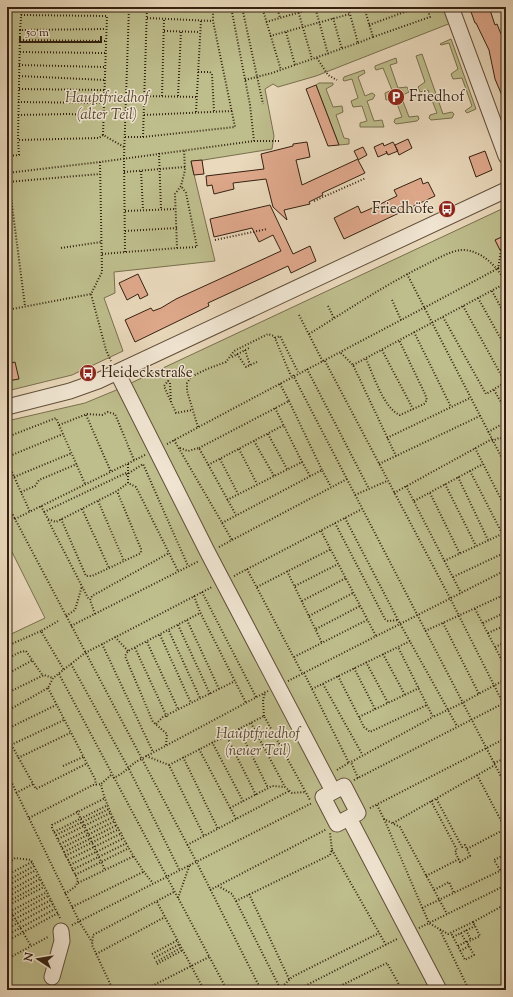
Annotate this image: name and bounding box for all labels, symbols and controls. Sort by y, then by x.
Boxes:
scale bar [20,18,101,44]
text: 50 m [25,24,49,42]
parking icon: Friedhof [386,87,406,107]
place label: Friedhof [409,87,465,108]
park label: Hauptfriedhof (alter Teil) [65,88,150,126]
place label: Friedhöfe [372,199,434,220]
bus stop icon: Friedhöfe [437,199,457,219]
bus stop icon: Heideckstraße [78,363,98,383]
place label: Heideckstraße [101,363,193,384]
park label: Hauptfriedhof (neuer Teil) [216,724,301,762]
north arrow [18,939,58,979]
text: N [20,951,38,964]

